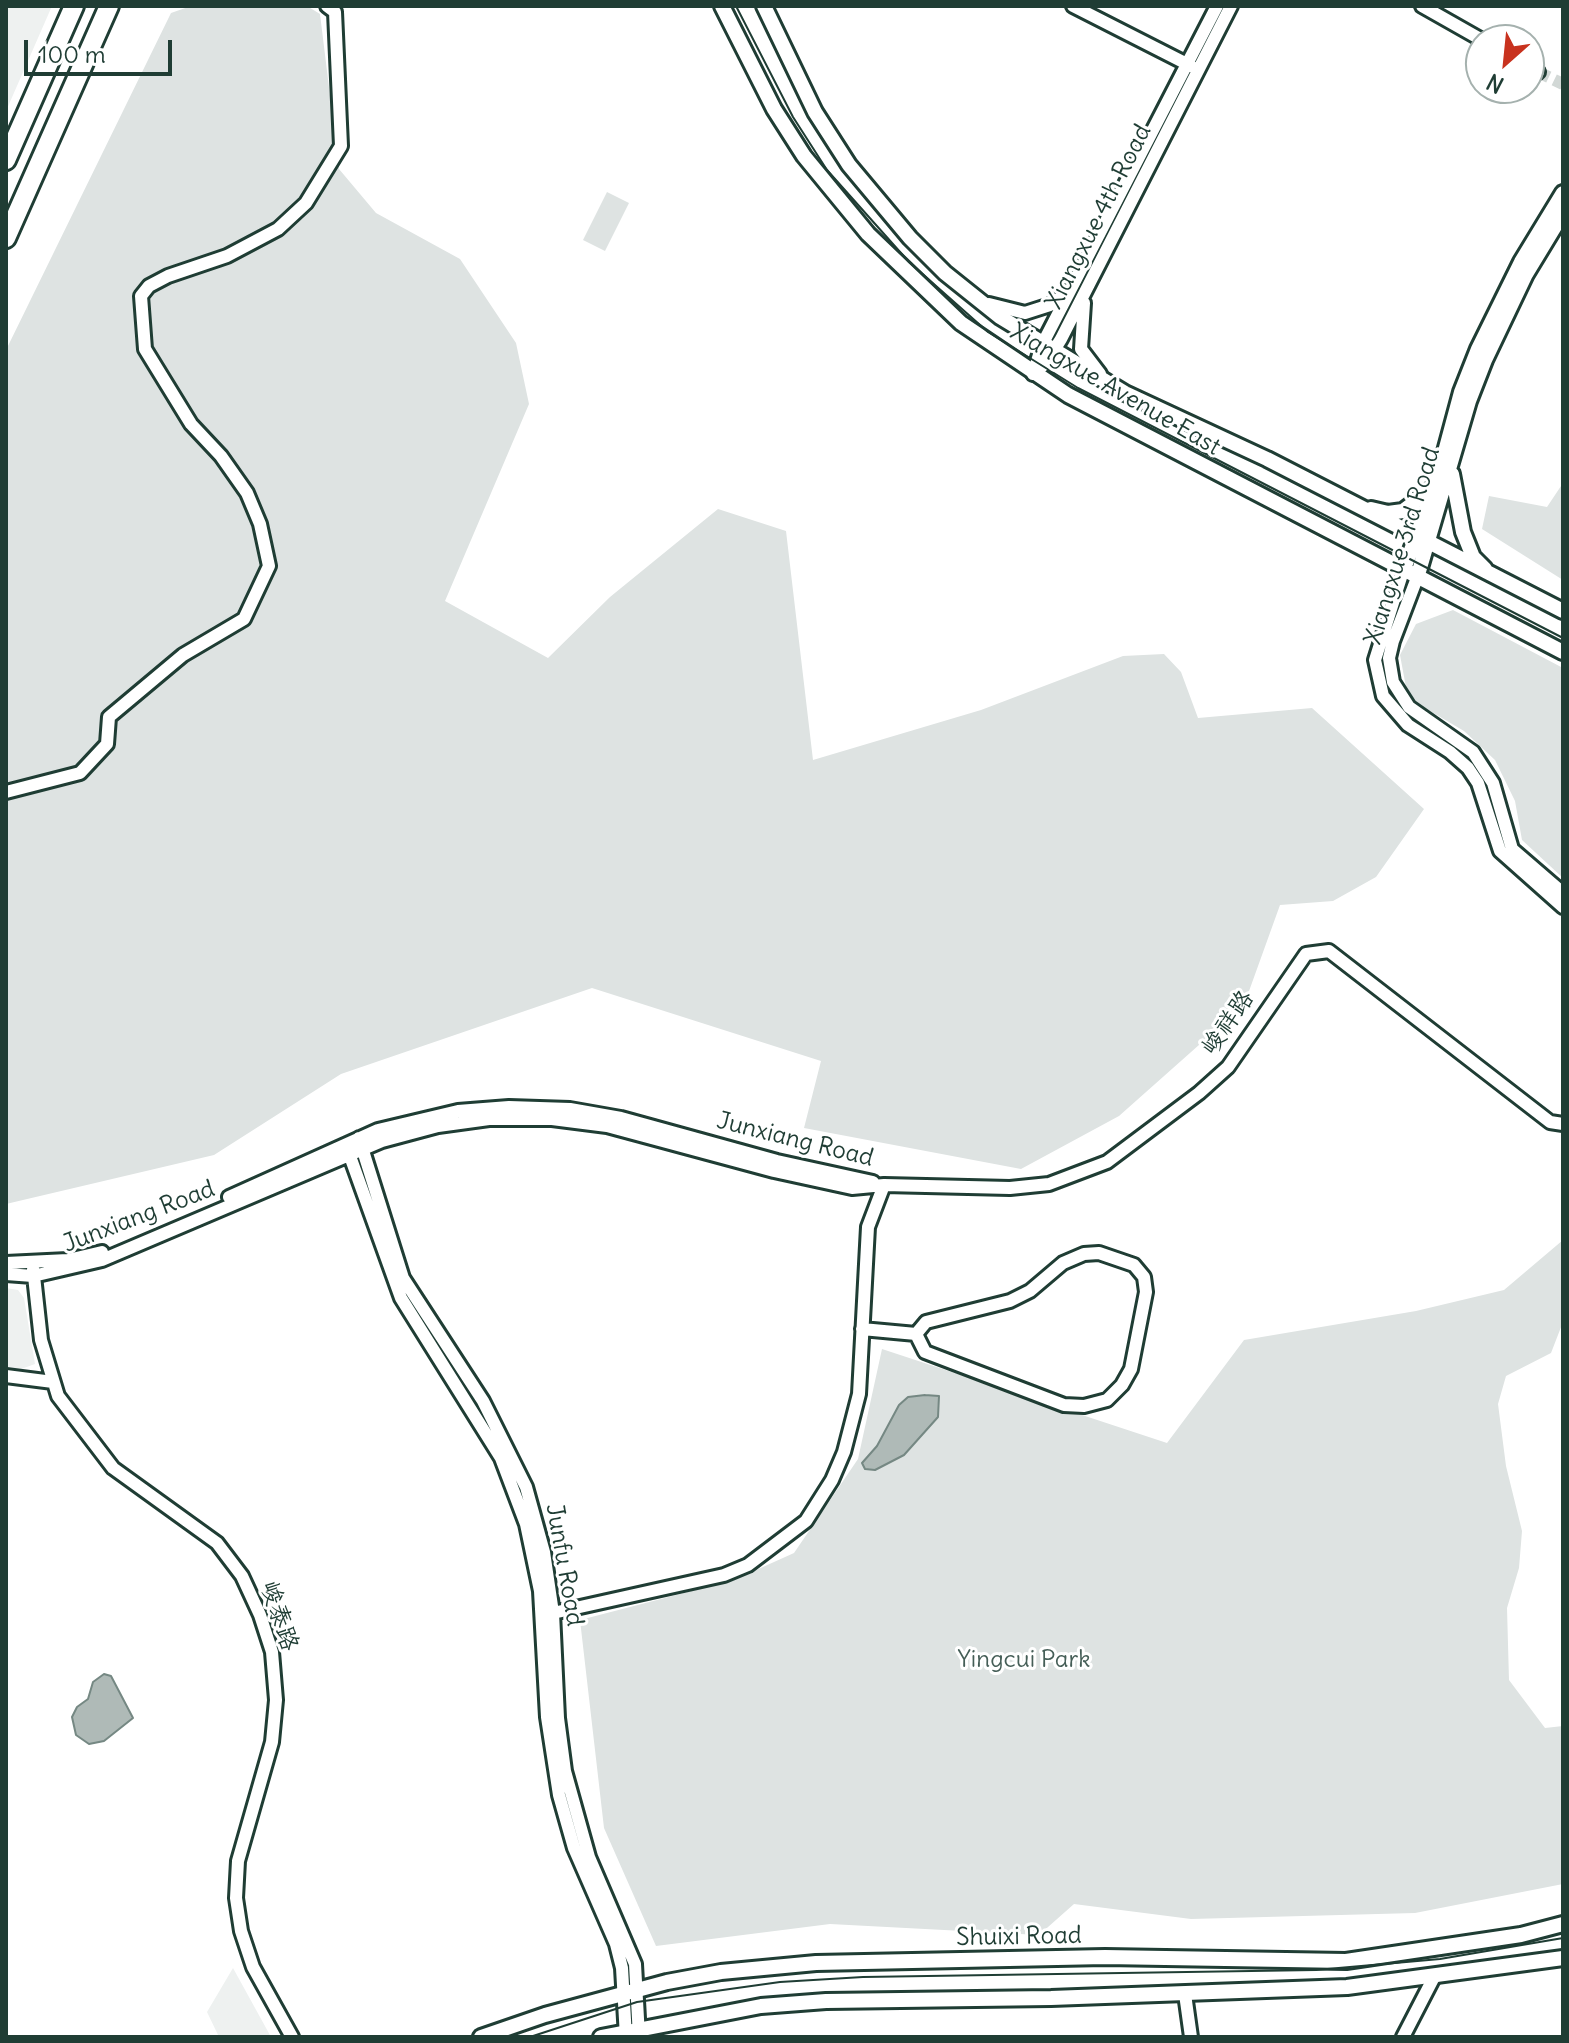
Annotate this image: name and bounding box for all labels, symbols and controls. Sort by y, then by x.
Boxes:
scale bar [28,24,176,74]
north arrow [1465,24,1545,104]
text: 100 m [38,39,106,69]
text: N [1482,68,1508,100]
street label: Xiangxue 4th Road [1040,120,1158,314]
street label: Xiangxue Avenue East [1005,318,1225,462]
street label: Xiangxue 3rd Road [1359,444,1447,648]
street label: 峻祥路 [1196,985,1260,1061]
street label: Junxiang Road [714,1107,876,1173]
street label: Junxiang Road [59,1175,219,1259]
street label: Junfu Road [539,1502,589,1628]
street label: 峻泰路 [254,1577,304,1655]
park label: Yingcui Park [958,1646,1090,1674]
street label: Shuixi Road [956,1922,1082,1952]

